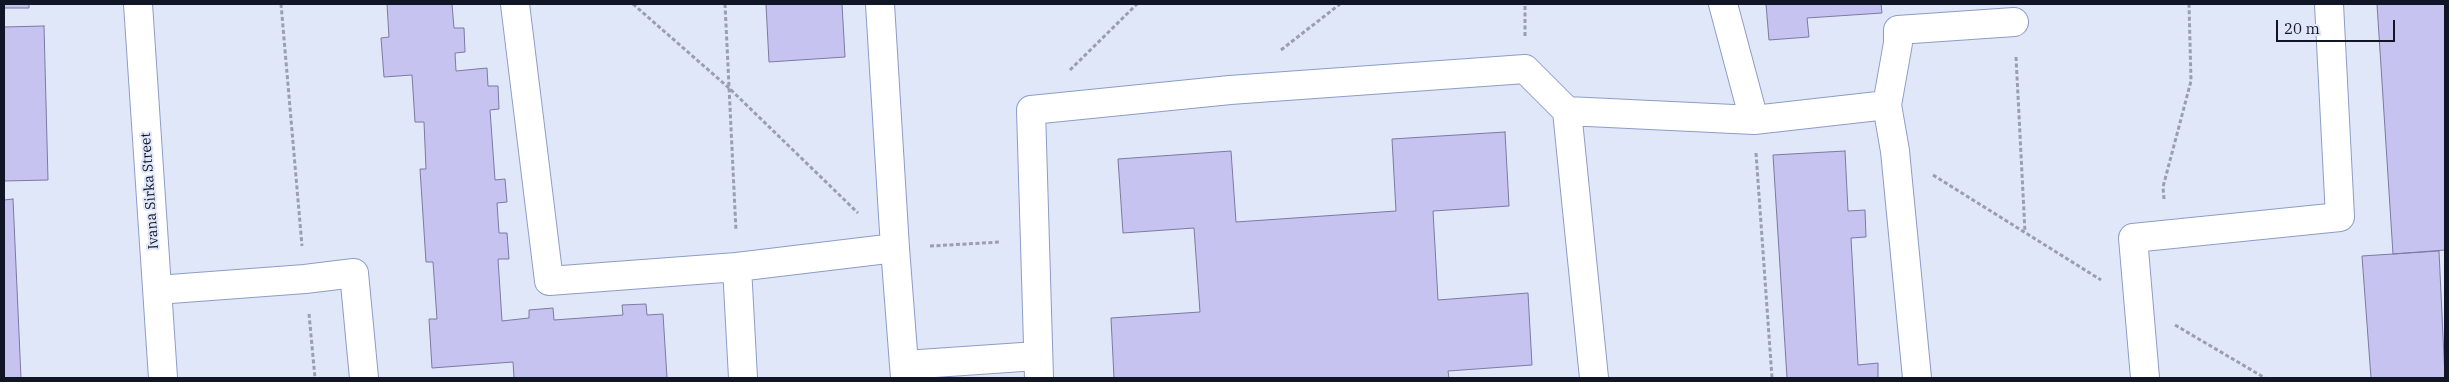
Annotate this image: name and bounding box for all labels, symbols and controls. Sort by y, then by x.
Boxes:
scale bar [2279,10,2398,42]
text: 20 m [2284,19,2320,38]
street label: Ivana Sirka Street [138,132,162,250]

